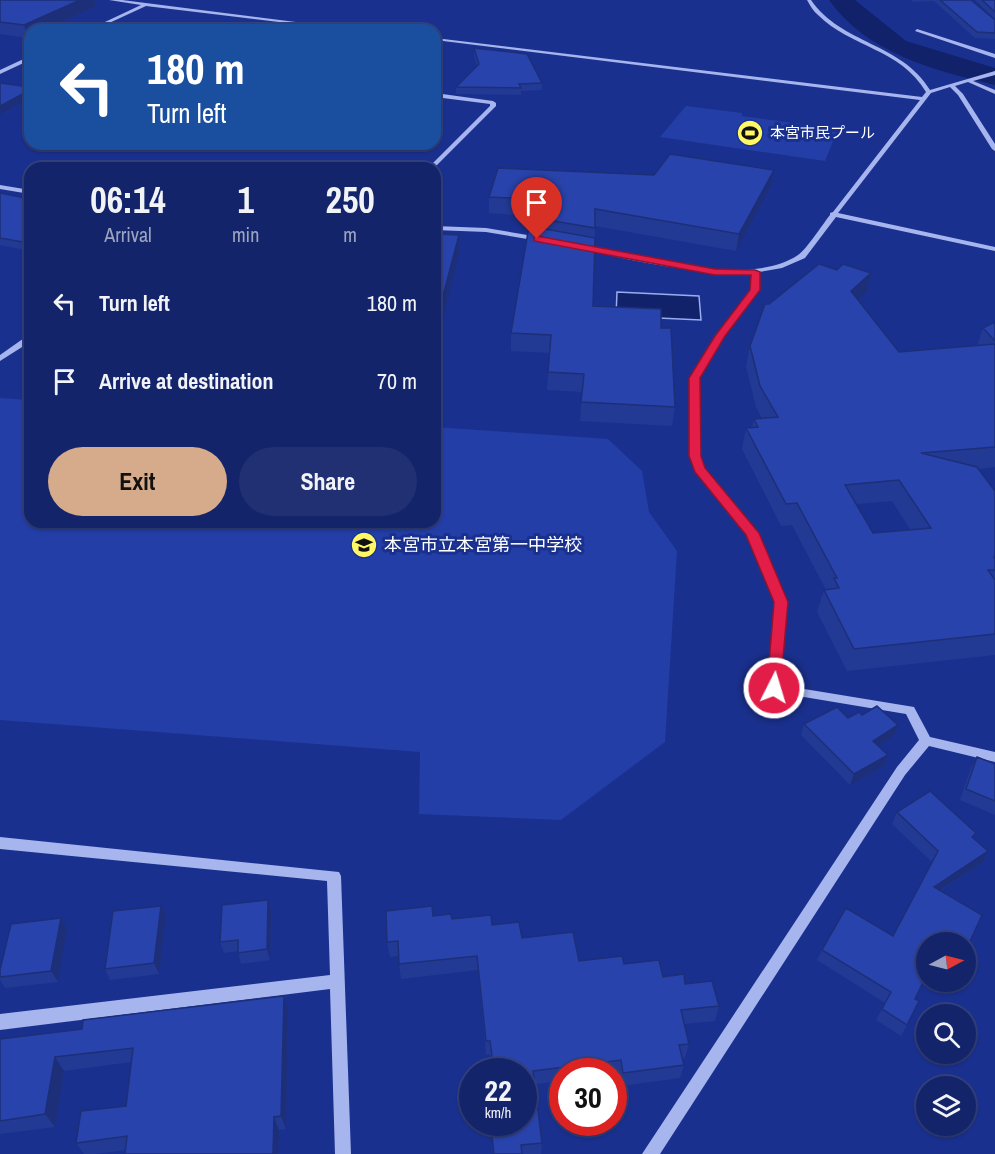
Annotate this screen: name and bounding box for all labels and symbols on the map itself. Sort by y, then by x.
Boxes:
sports icon: 本宮市民プール [735,118,765,148]
place label: 本宮市民プール [770,122,875,143]
pin [511,177,562,239]
school or university icon: 本宮市立本宮第一中学校 [349,530,379,560]
place label: 本宮市立本宮第一中学校 [384,532,582,557]
position arrow [742,656,806,720]
north arrow [916,932,976,992]
speed limit sign: 30 [549,1058,627,1136]

